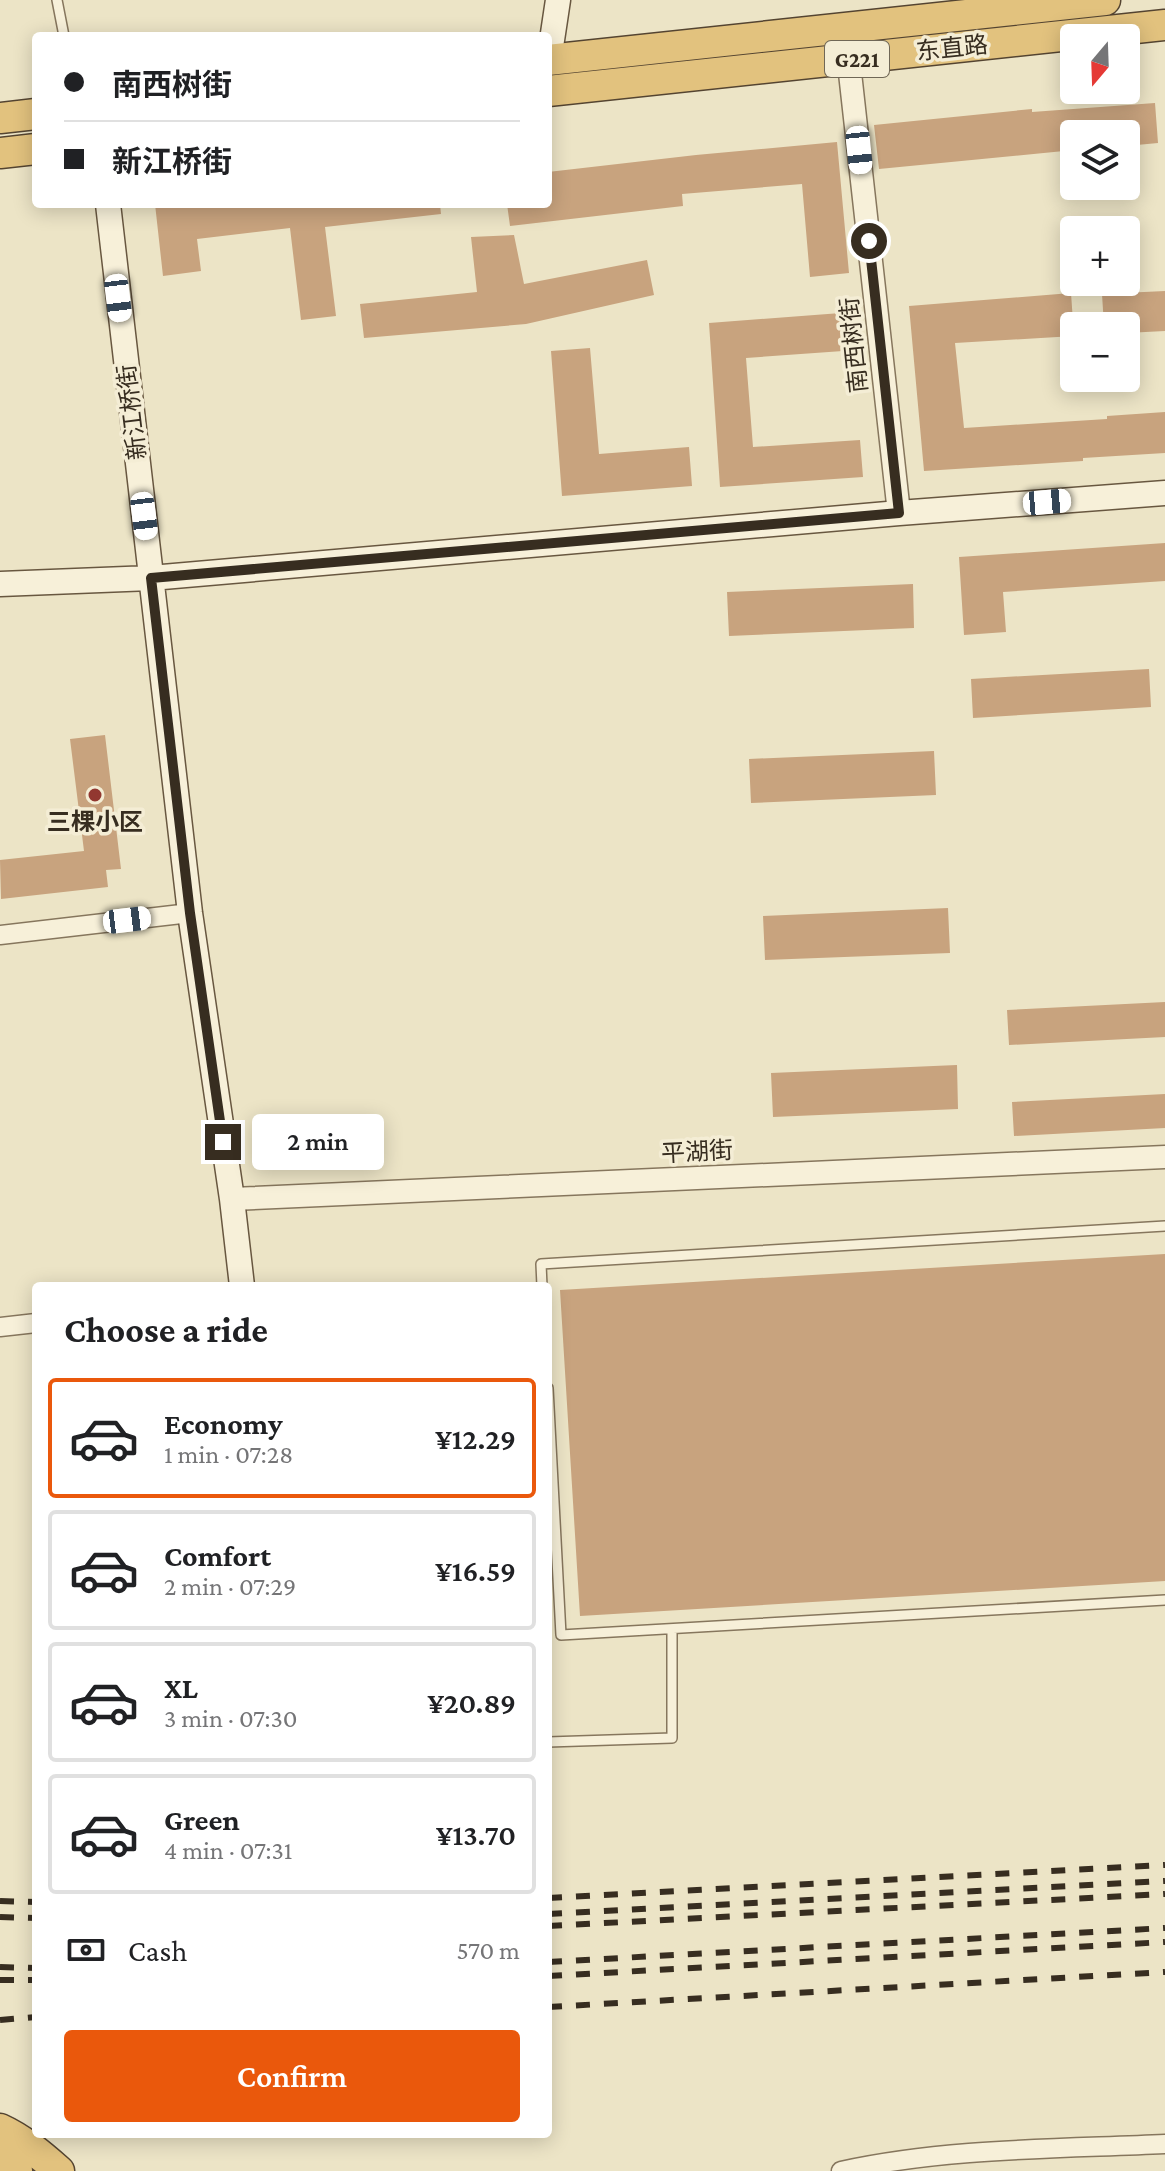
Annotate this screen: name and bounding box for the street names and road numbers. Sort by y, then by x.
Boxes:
street label: 东直路 [915,30,989,65]
road number: G221 [825,41,889,77]
street label: 南西树街 [835,296,872,394]
street label: 新江桥街 [112,363,151,461]
street label: 平湖街 [660,1136,734,1167]

